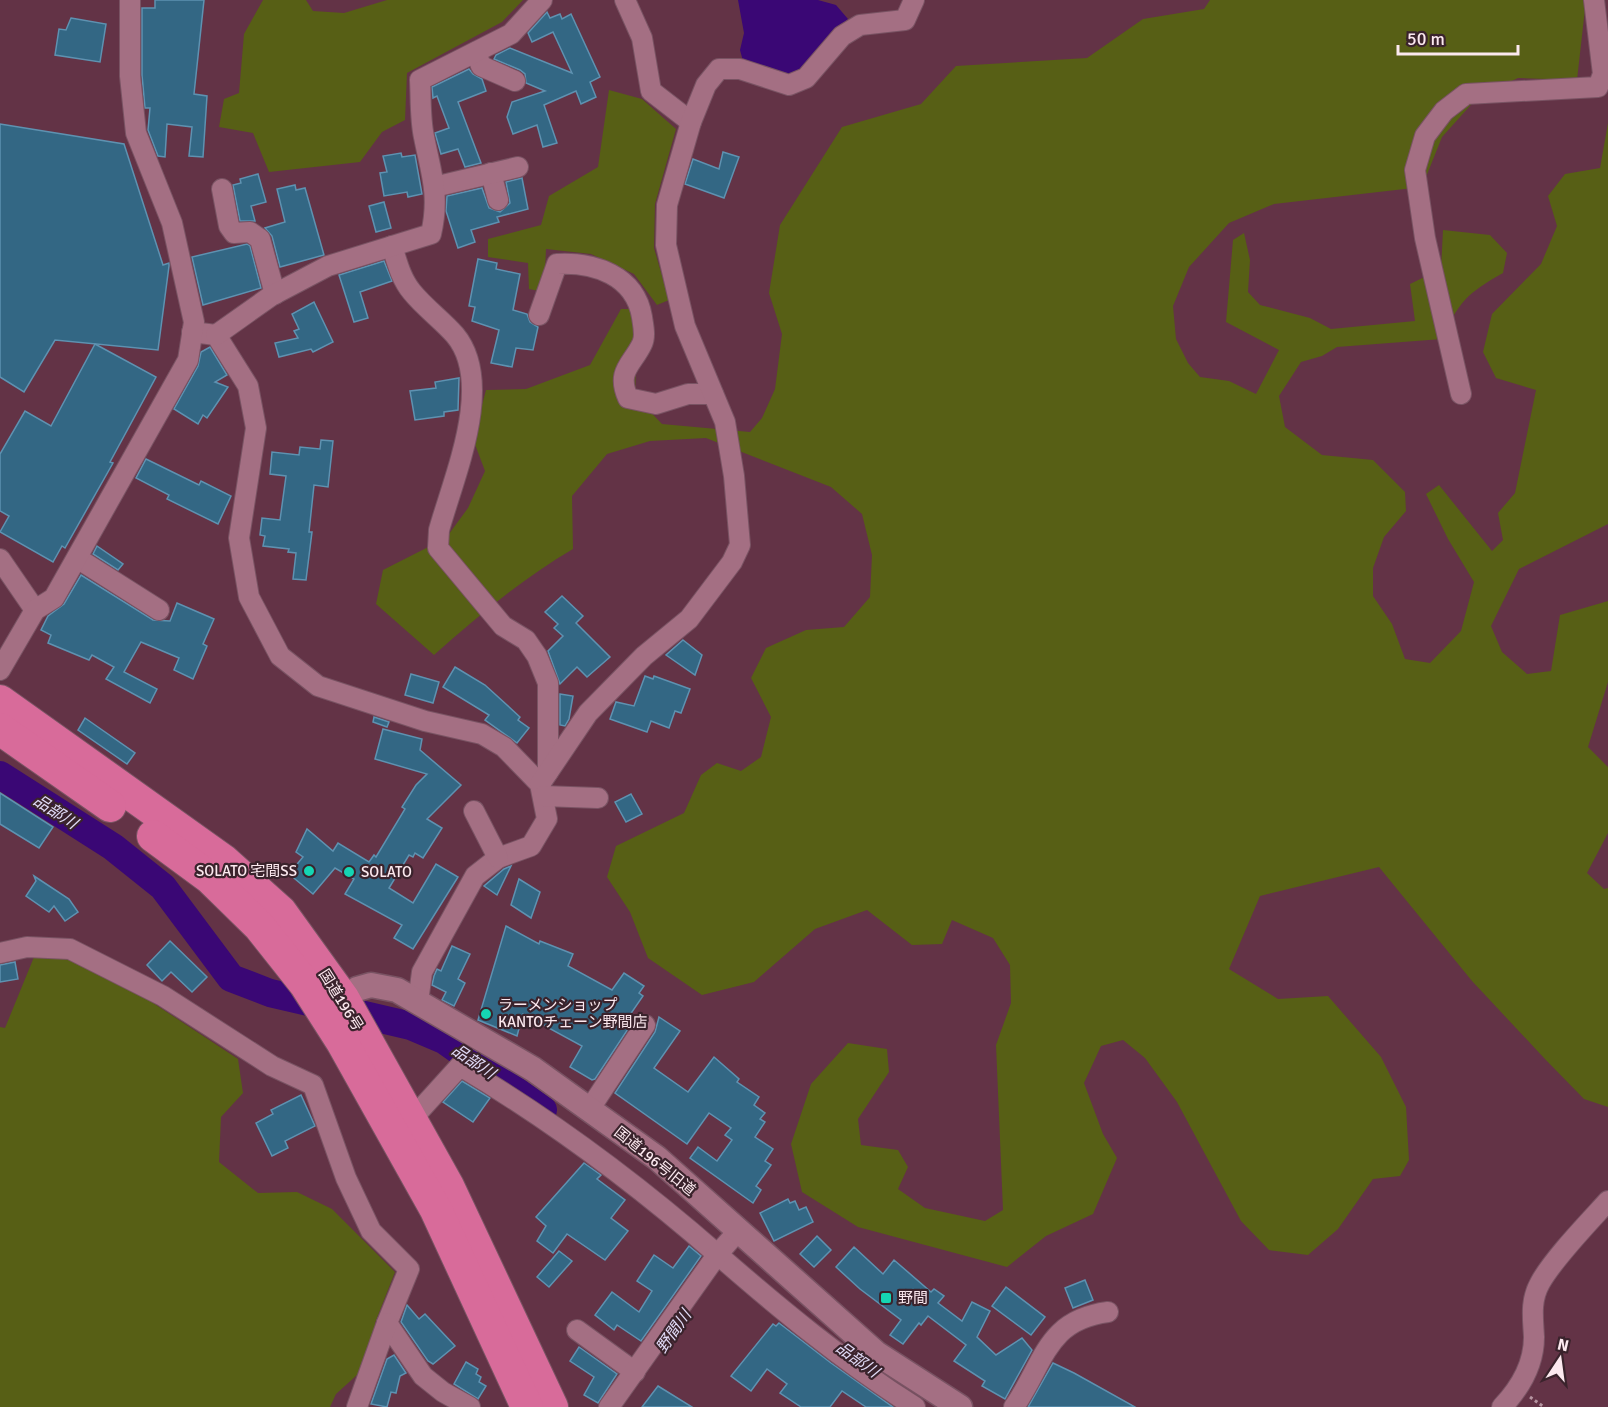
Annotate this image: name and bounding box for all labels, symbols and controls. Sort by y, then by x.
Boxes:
scale bar [1398,18,1518,56]
text: 50 m [1407,28,1445,50]
water label: 品部川 [30,790,83,834]
place label: SOLATO 宅間SS [196,862,297,880]
place label: SOLATO [361,863,412,881]
marker: SOLATO 宅間SS [302,864,316,878]
marker: SOLATO [342,865,356,879]
street label: 国道196号 [315,966,367,1034]
place label: ラーメンショップ KANTOチェーン野間店 [498,996,647,1031]
marker: ラーメンショップ KANTOチェーン野間店 [479,1007,493,1021]
water label: 品部川 [448,1040,501,1085]
street label: 国道196号旧道 [611,1123,699,1199]
place label: 野間 [898,1289,928,1307]
marker: 野間 [879,1291,893,1305]
water label: 野間川 [652,1305,697,1357]
north arrow [1530,1329,1590,1389]
text: N [1555,1334,1571,1356]
water label: 品部川 [832,1338,884,1383]

